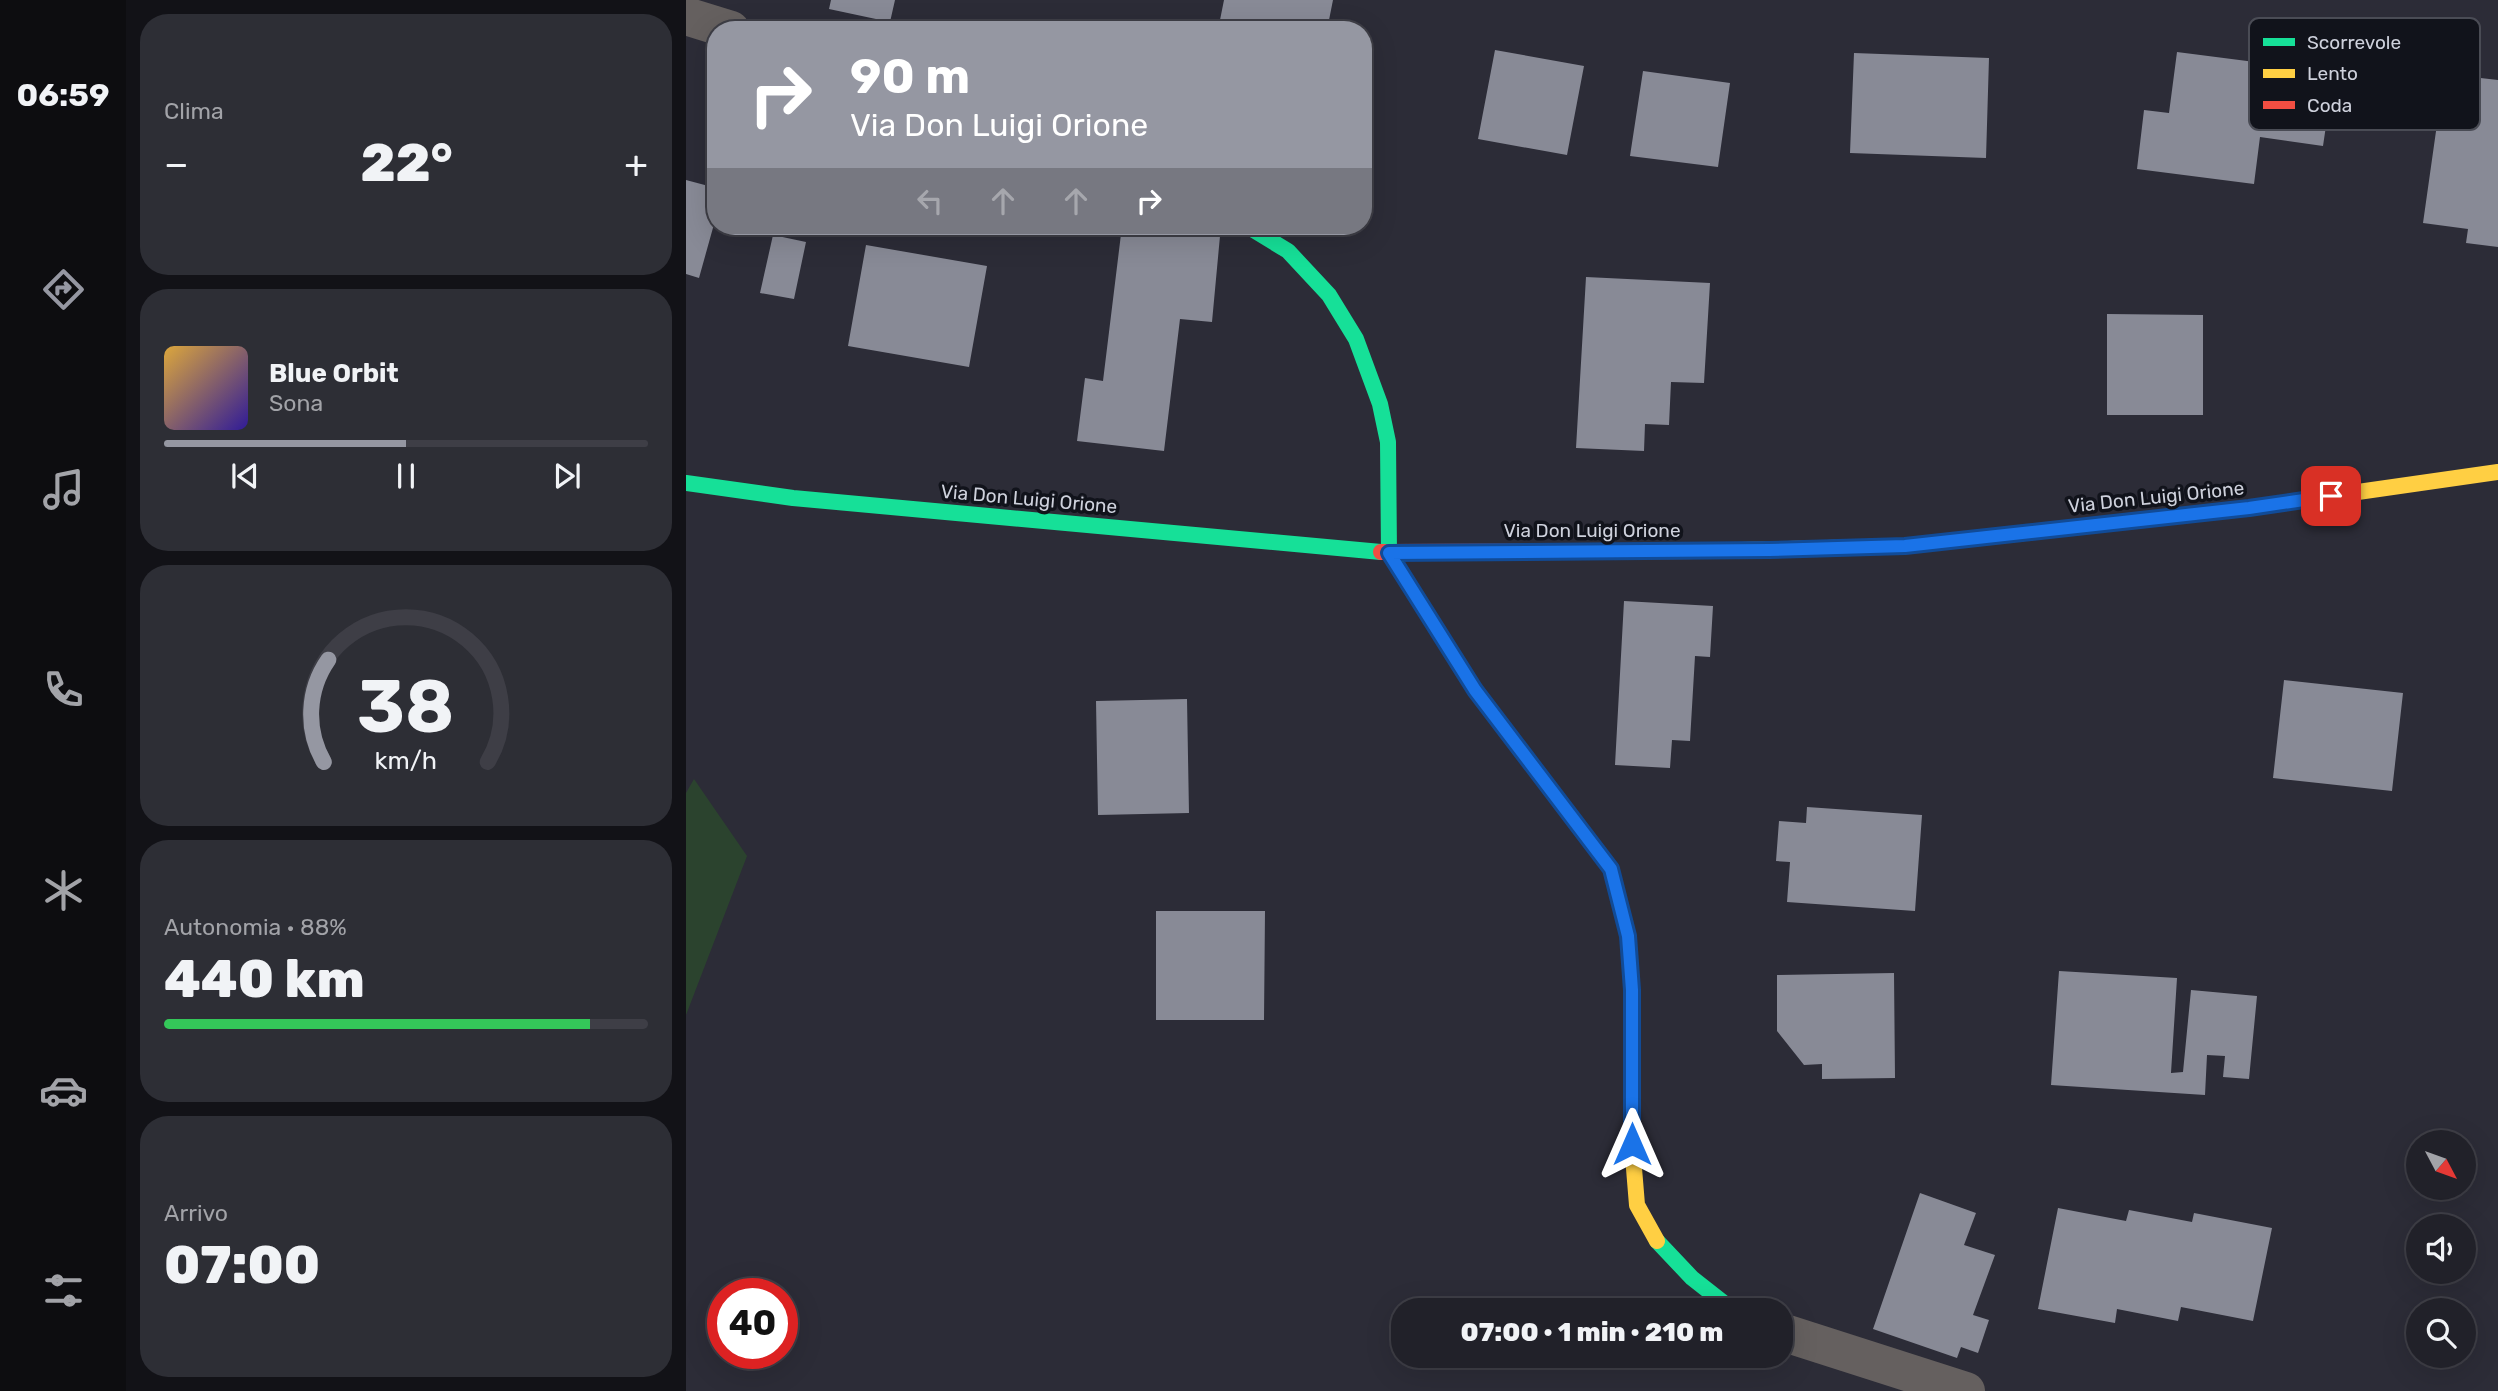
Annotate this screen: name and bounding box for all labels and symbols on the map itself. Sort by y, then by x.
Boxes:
legend [2249,18,2480,130]
text: Scorrevole [2307,31,2401,54]
text: Lento [2307,62,2358,85]
text: Coda [2307,94,2352,117]
pin [2301,466,2361,526]
street label: Via Don Luigi Orione [2067,476,2245,518]
street label: Via Don Luigi Orione [940,480,1118,518]
street label: Via Don Luigi Orione [1503,519,1681,542]
position arrow [1595,1107,1669,1181]
north arrow [2406,1130,2476,1200]
speed limit sign: 40 [707,1278,798,1369]

